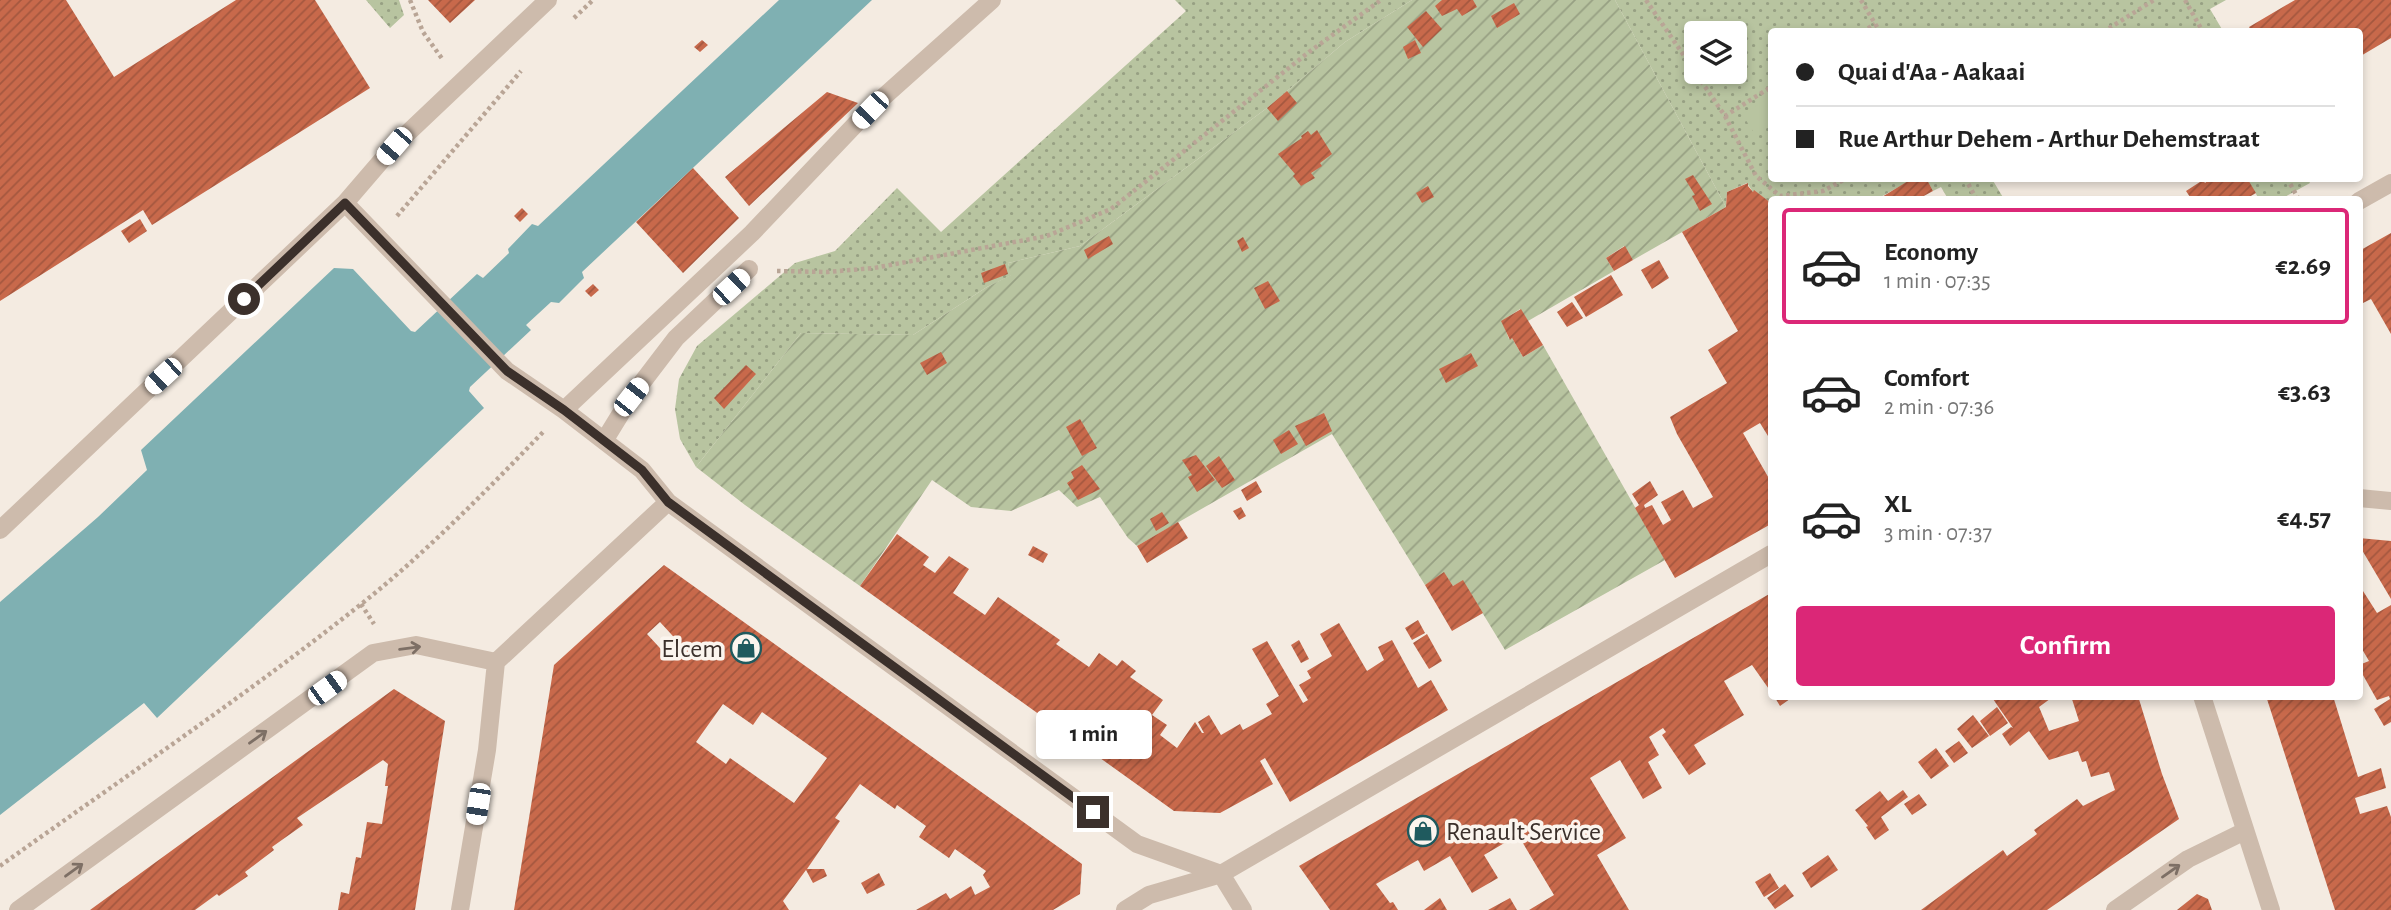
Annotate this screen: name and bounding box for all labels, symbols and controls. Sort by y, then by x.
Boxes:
map controls [1684,21,1747,84]
button: layers [1684,21,1747,84]
text: Quai d'Aa - Aakaai [1838,59,2025,85]
car [848,88,893,132]
car [373,123,416,169]
text: Rue Arthur Dehem - Arthur Dehemstraat [1838,126,2260,152]
icon: car [1800,235,1863,298]
text: Economy [1884,239,1978,265]
text: €2.69 [2276,253,2331,279]
car [709,265,754,309]
text: 1 min · 07:35 [1884,270,1991,293]
route start [228,283,260,315]
car [141,354,186,398]
icon: car [1800,361,1863,424]
text: Comfort [1884,365,1969,391]
car [610,374,653,420]
text: €3.63 [2278,379,2331,405]
text: 2 min · 07:36 [1884,396,1994,419]
icon: car [1800,487,1863,550]
text: XL [1884,491,1911,517]
text: €4.57 [2277,505,2331,531]
text: 3 min · 07:37 [1884,522,1992,545]
button: Confirm [1796,606,2335,686]
shop icon: Elcem [729,631,763,665]
place label: Elcem [661,636,723,662]
one-way arrow [398,641,421,654]
car [304,667,351,709]
callout: 1 min [1035,710,1151,760]
text: 1 min [1070,723,1118,746]
one-way arrow [248,730,267,745]
car [465,782,492,826]
route end [1077,796,1109,828]
shop icon: Renault Service [1406,814,1440,848]
place label: Renault Service [1446,819,1601,845]
one-way arrow [64,863,83,878]
one-way arrow [2161,864,2180,878]

